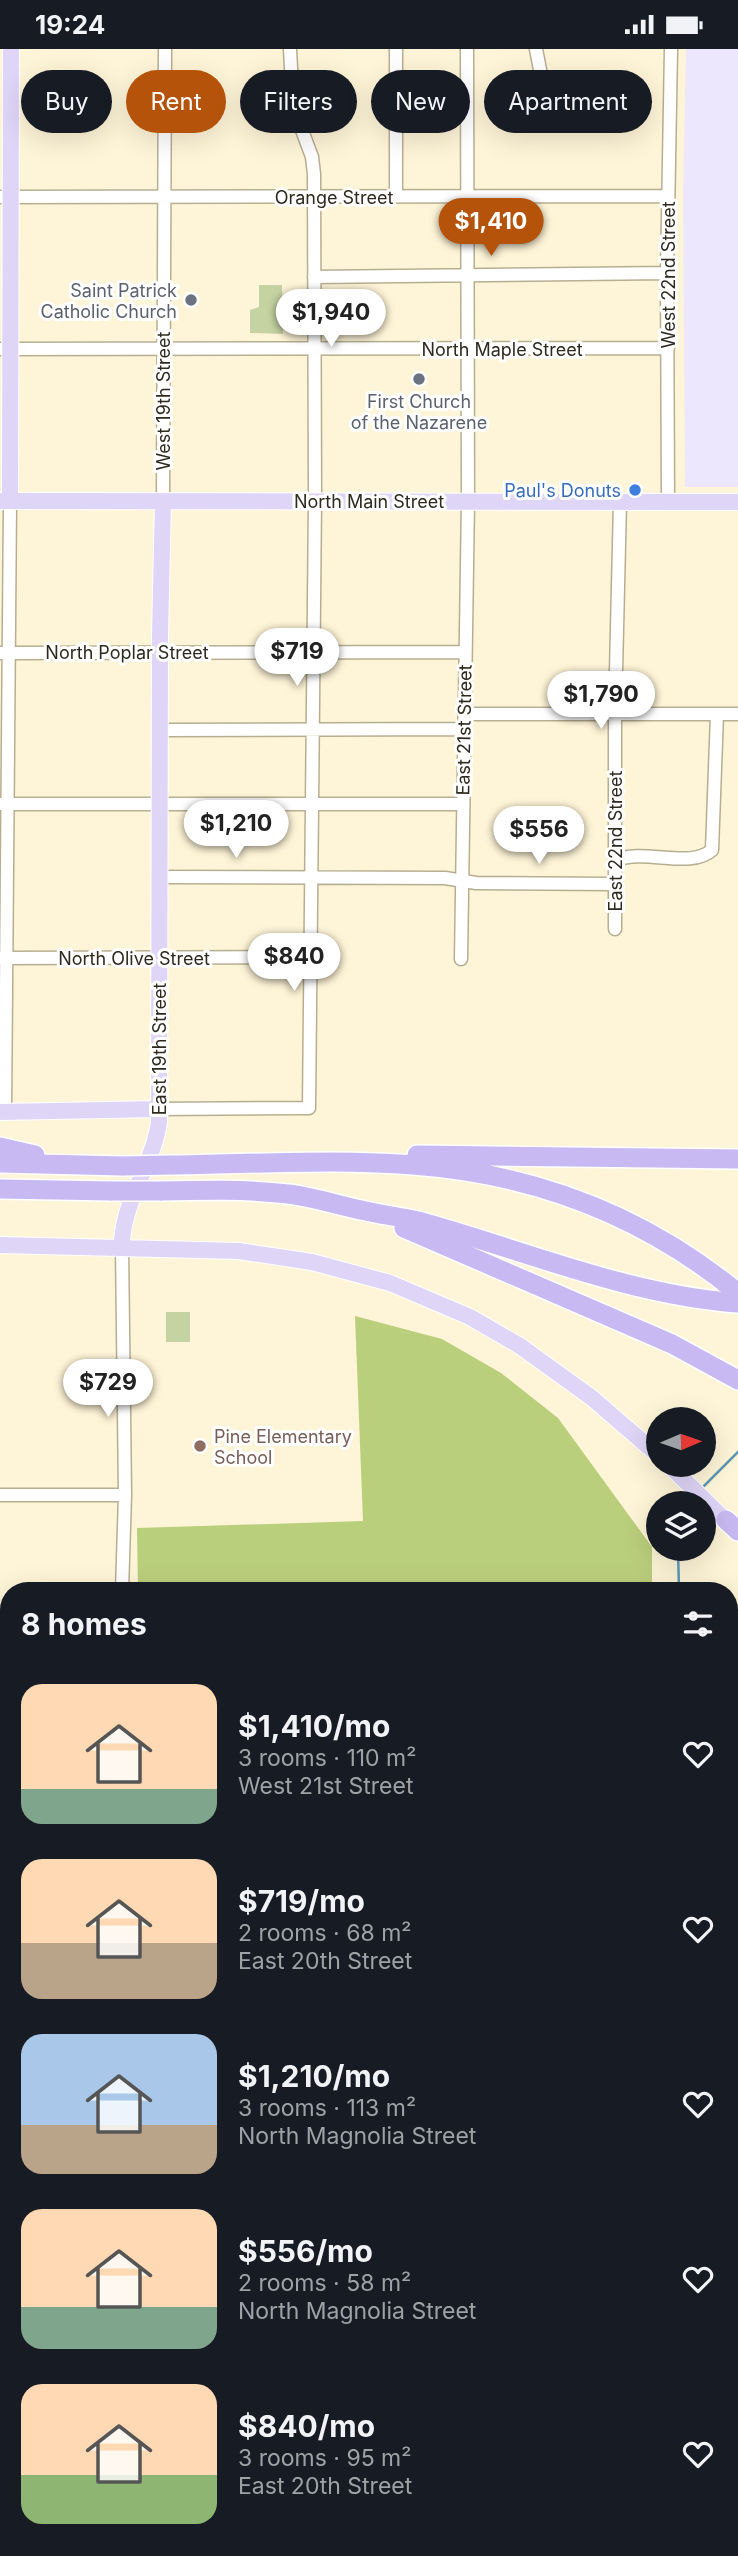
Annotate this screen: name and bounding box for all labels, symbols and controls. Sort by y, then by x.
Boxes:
text: 19:24 [35,9,105,40]
chip: Buy [21,70,112,133]
chip: Rent [126,70,226,133]
chip: Filters [240,70,357,133]
chip: New [371,70,470,133]
chip: Apartment [484,70,652,133]
street label: Orange Street [275,187,393,208]
pin: $1,410 [434,199,548,258]
street label: West 22nd Street [658,201,679,349]
text: $1,410 [455,207,527,235]
place label: Saint Patrick Catholic Church [41,280,177,322]
pin: $1,940 [274,289,388,349]
marker: Saint Patrick Catholic Church [183,292,199,308]
text: $1,940 [292,298,370,326]
street label: West 19th Street [153,331,174,470]
street label: North Maple Street [421,339,583,360]
marker: First Church of the Nazarene [411,371,427,387]
place label: First Church of the Nazarene [351,391,487,433]
place label: Paul's Donuts [504,480,621,501]
marker: Paul's Donuts [627,482,643,498]
street label: North Main Street [294,491,444,512]
pin: $719 [256,629,338,688]
text: $719 [270,637,324,665]
street label: North Poplar Street [45,642,209,663]
street label: East 21st Street [452,664,476,796]
pin: $1,790 [544,671,658,731]
text: $1,790 [563,680,639,708]
street label: East 22nd Street [605,770,626,911]
pin: $1,210 [179,801,293,860]
pin: $556 [498,807,580,866]
text: $1,210 [200,809,272,837]
text: $556 [509,815,569,843]
pin: $840 [253,933,335,993]
text: $840 [263,942,325,970]
street label: North Olive Street [58,948,210,969]
street label: East 19th Street [149,983,170,1115]
pin: $729 [67,1359,149,1419]
text: $729 [79,1368,137,1396]
north arrow [646,1407,716,1477]
map controls [646,1407,716,1561]
place label: Pine Elementary School [214,1426,352,1468]
marker: Pine Elementary School [192,1438,208,1454]
button: layers [646,1491,716,1561]
icon: filters [679,1605,717,1643]
text: 8 homes [21,1606,147,1642]
text: $1,410/mo [238,1708,390,1744]
icon: home [77,1712,161,1796]
icon: heart [679,1735,717,1773]
text: 3 rooms · 110 m² [238,1744,416,1772]
text: West 21st Street [238,1772,413,1800]
text: $719/mo [238,1883,365,1919]
icon: home [77,1887,161,1971]
icon: heart [679,1910,717,1948]
text: 2 rooms · 68 m² [238,1919,411,1947]
text: East 20th Street [238,1947,412,1975]
text: $1,210/mo [238,2058,390,2094]
icon: home [77,2062,161,2146]
icon: heart [679,2085,717,2123]
text: 3 rooms · 113 m² [238,2094,416,2122]
text: North Magnolia Street [238,2122,476,2150]
text: $556/mo [238,2233,373,2269]
icon: home [77,2237,161,2321]
icon: heart [679,2260,717,2298]
text: 2 rooms · 58 m² [238,2269,411,2297]
text: North Magnolia Street [238,2297,476,2325]
text: $840/mo [238,2408,375,2444]
icon: home [77,2412,161,2496]
icon: heart [679,2435,717,2473]
text: 3 rooms · 95 m² [238,2444,411,2472]
text: East 20th Street [238,2472,412,2500]

